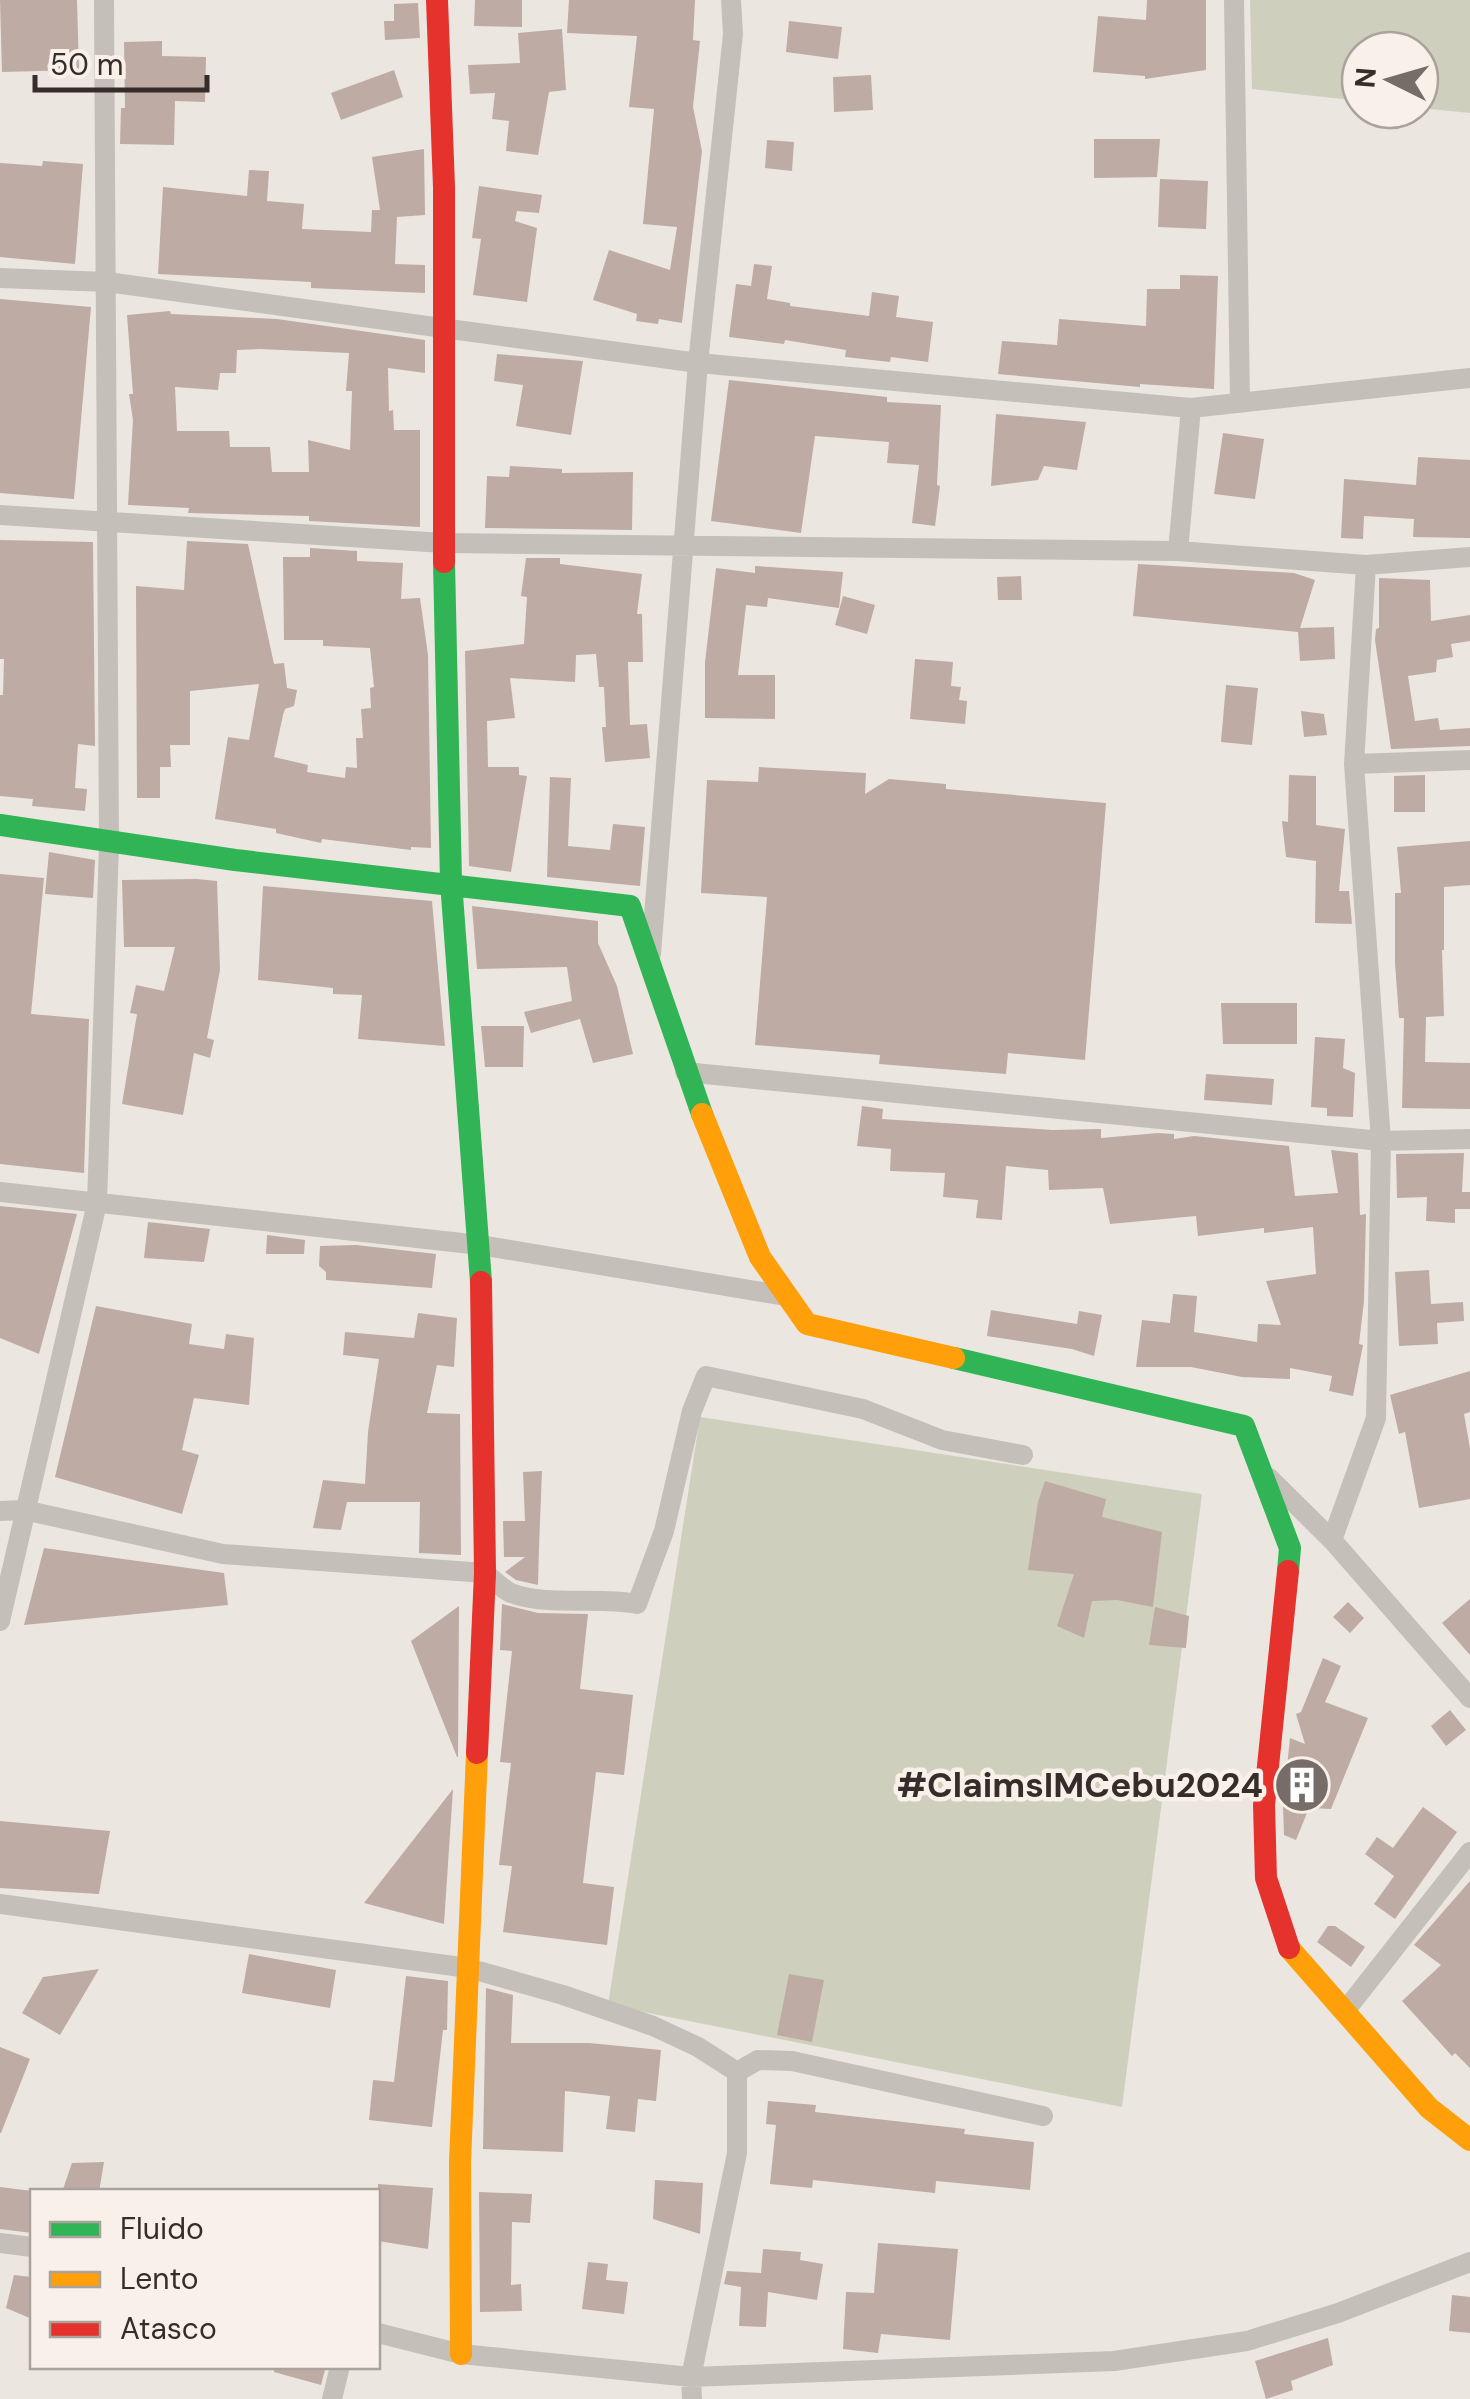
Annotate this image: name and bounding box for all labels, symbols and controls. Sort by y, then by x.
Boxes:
scale bar [35,30,208,92]
north arrow [1340,30,1440,130]
text: 50 m [50,45,124,84]
text: N [1346,66,1385,90]
building icon: #ClaimsIMCebu2024 [1272,1755,1332,1815]
place label: #ClaimsIMCebu2024 [897,1762,1263,1808]
legend [30,2189,380,2369]
text: Fluido [120,2209,204,2248]
text: Lento [120,2259,199,2298]
text: Atasco [120,2309,217,2348]

